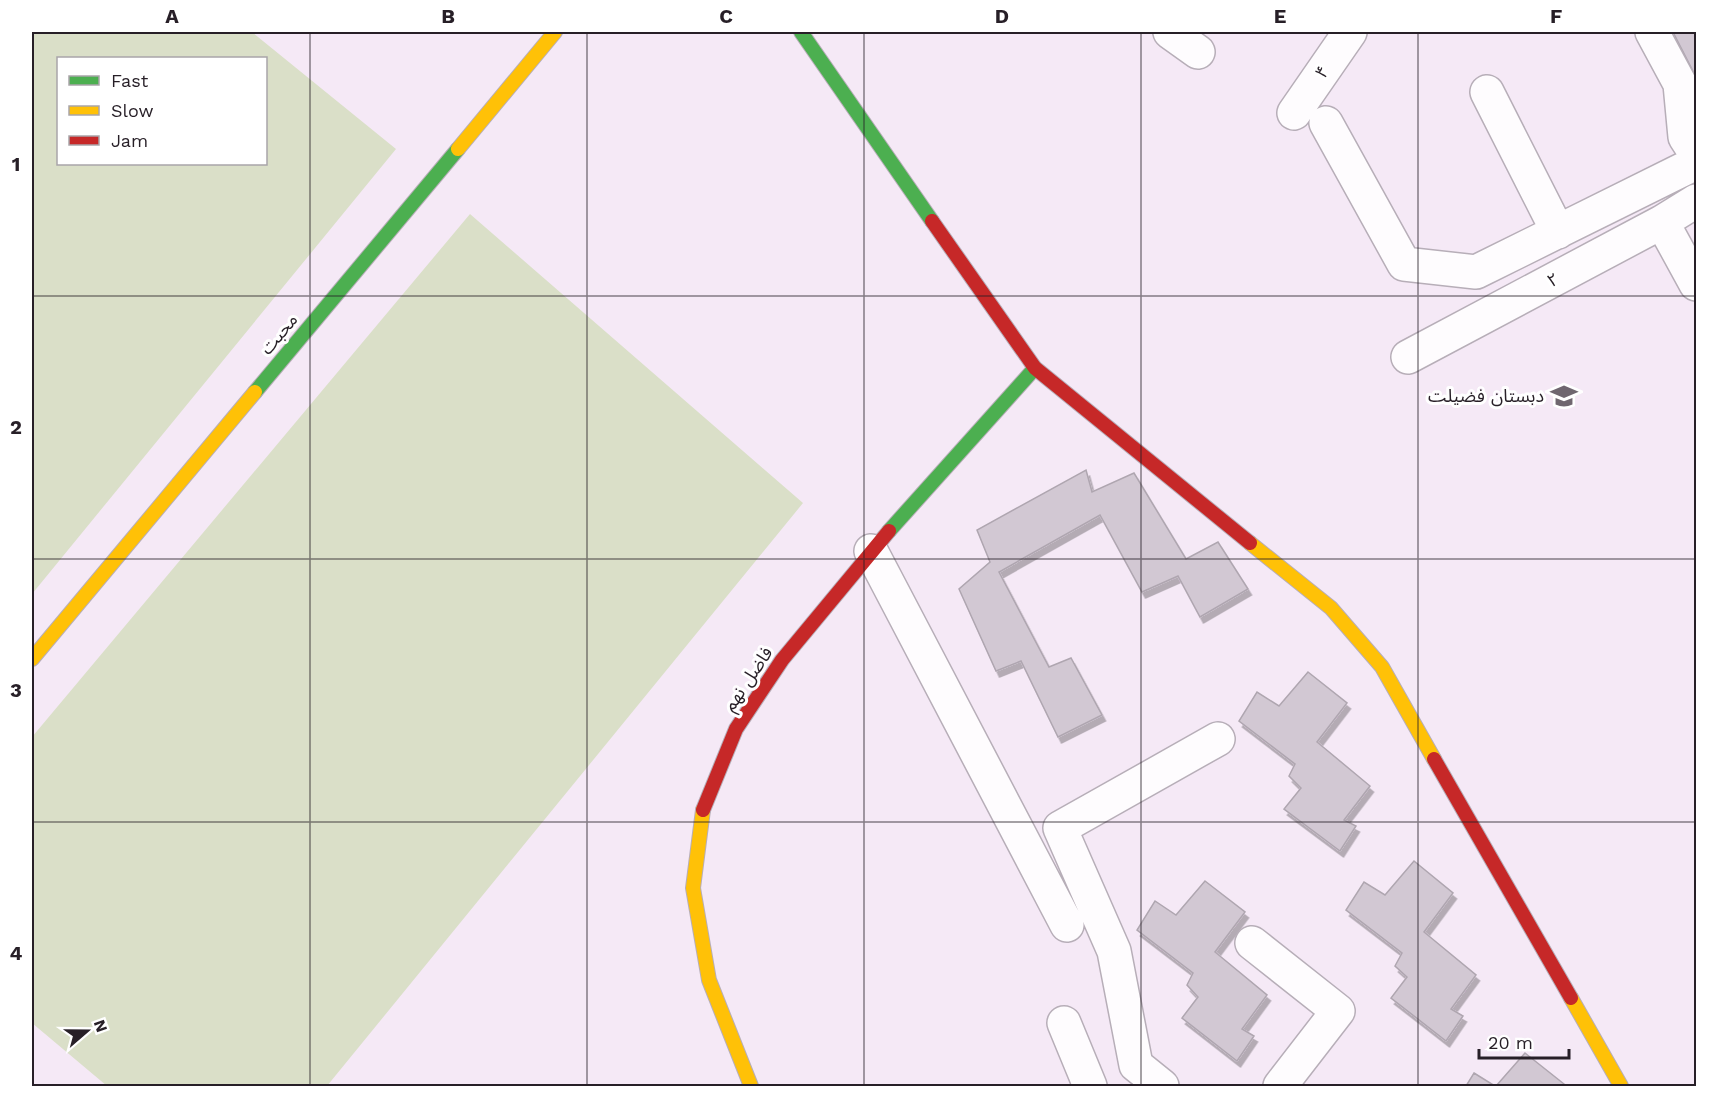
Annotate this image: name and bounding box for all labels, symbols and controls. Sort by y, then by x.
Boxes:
text: A [165,4,179,28]
text: B [441,4,455,28]
text: C [719,4,733,28]
text: D [995,4,1009,28]
text: E [1274,4,1286,28]
text: F [1550,4,1562,28]
legend [57,57,267,165]
street label: ۴ [1310,61,1333,82]
text: Fast [111,70,149,91]
text: Slow [111,100,154,121]
text: Jam [111,130,148,151]
text: 1 [12,152,20,176]
street label: ۲ [1543,268,1562,291]
street label: محبت [256,309,302,358]
school or university icon: دبستان فضیلت [1549,381,1579,411]
place label: دبستان فضیلت [1428,385,1544,407]
text: 2 [10,415,22,439]
street label: فاضل نهم [718,643,779,716]
text: 3 [10,678,22,702]
text: 4 [10,941,23,965]
north arrow [57,1001,117,1061]
text: N [90,1017,112,1035]
scale bar [1479,1022,1569,1060]
text: 20 m [1488,1032,1533,1053]

